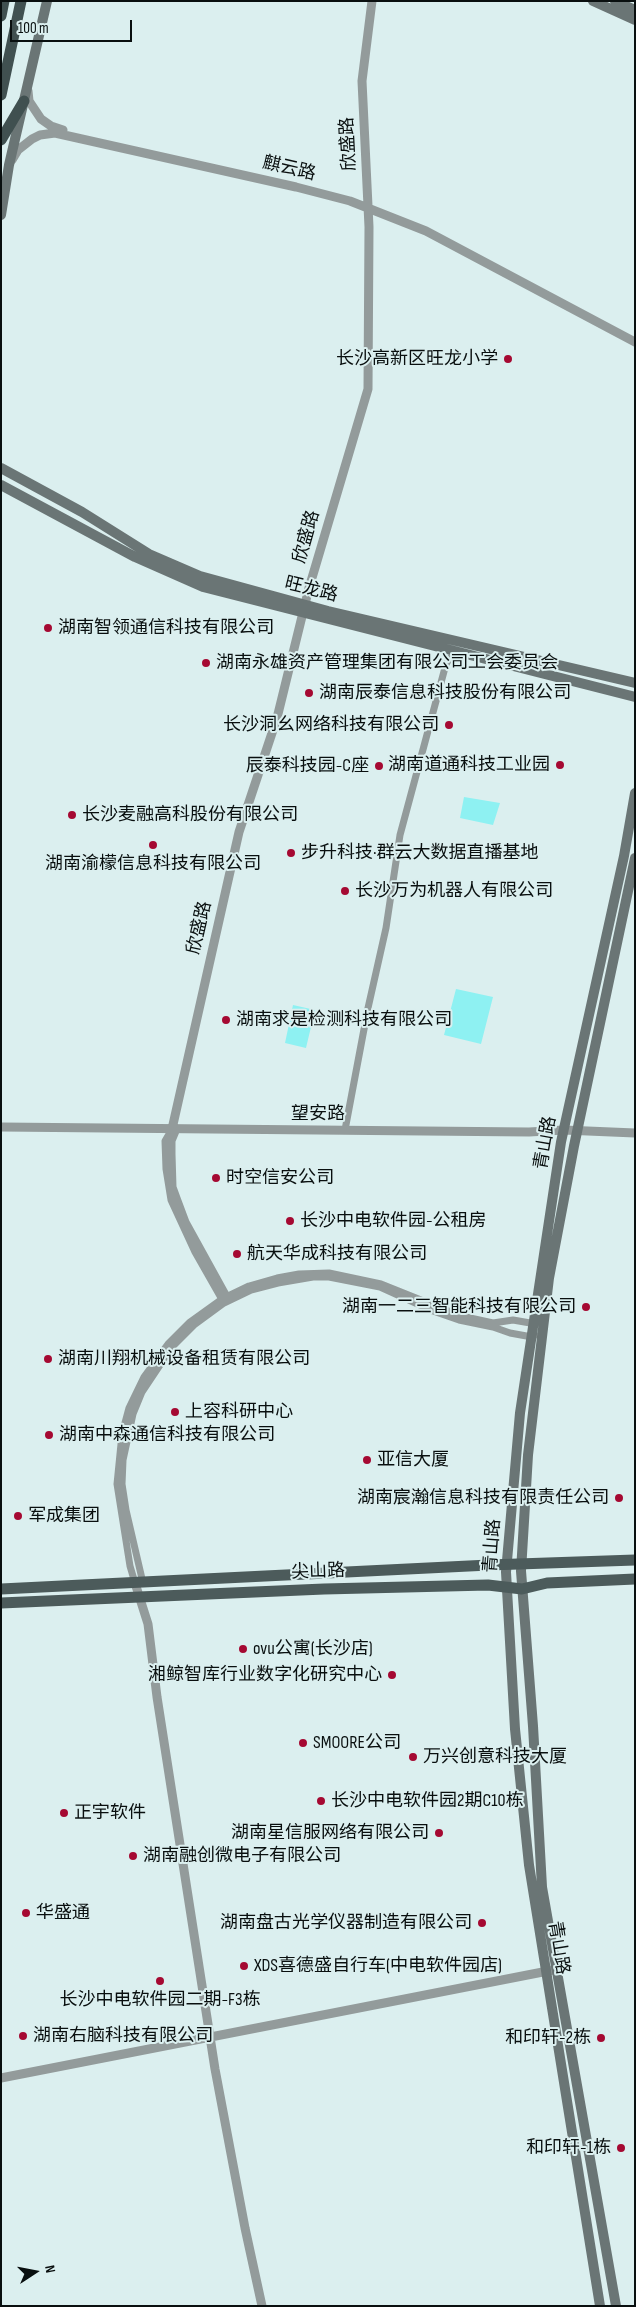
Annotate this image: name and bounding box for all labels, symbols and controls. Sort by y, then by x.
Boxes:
scale bar [12,10,135,42]
text: 100 m [18,19,49,38]
street label: 欣盛路 [337,116,361,172]
street label: 麒云路 [260,152,318,186]
place label: 长沙高新区旺龙小学 [336,348,498,370]
marker: 长沙高新区旺龙小学 [502,353,514,365]
street label: 欣盛路 [289,508,325,566]
street label: 旺龙路 [282,573,340,607]
place label: 湖南智领通信科技有限公司 [58,617,274,639]
marker: 湖南智领通信科技有限公司 [42,622,54,634]
place label: 湖南永雄资产管理集团有限公司工会委员会 [216,652,558,674]
marker: 湖南永雄资产管理集团有限公司工会委员会 [200,657,212,669]
place label: 湖南辰泰信息科技股份有限公司 [319,682,571,704]
marker: 湖南辰泰信息科技股份有限公司 [303,687,315,699]
place label: 长沙洞幺网络科技有限公司 [223,714,439,736]
marker: 长沙洞幺网络科技有限公司 [443,719,455,731]
place label: 湖南道通科技工业园 [388,754,550,776]
place label: 辰泰科技园-C座 [246,755,369,777]
marker: 湖南道通科技工业园 [554,759,566,771]
marker: 辰泰科技园-C座 [373,760,385,772]
place label: 长沙麦融高科股份有限公司 [82,804,298,826]
marker: 长沙麦融高科股份有限公司 [66,809,78,821]
marker: 湖南渝檬信息科技有限公司 [147,839,159,851]
place label: 步升科技·群云大数据直播基地 [301,842,539,864]
marker: 步升科技·群云大数据直播基地 [285,847,297,859]
place label: 湖南渝檬信息科技有限公司 [45,853,261,875]
place label: 长沙万为机器人有限公司 [355,880,553,902]
marker: 长沙万为机器人有限公司 [339,885,351,897]
street label: 欣盛路 [183,899,217,957]
place label: 湖南求是检测科技有限公司 [236,1009,452,1031]
marker: 湖南求是检测科技有限公司 [220,1014,232,1026]
street label: 望安路 [291,1103,345,1125]
street label: 青山路 [531,1115,561,1171]
place label: 时空信安公司 [226,1167,334,1189]
marker: 时空信安公司 [210,1172,222,1184]
place label: 长沙中电软件园-公租房 [300,1210,487,1232]
marker: 长沙中电软件园-公租房 [284,1215,296,1227]
place label: 航天华成科技有限公司 [247,1243,427,1265]
marker: 航天华成科技有限公司 [231,1248,243,1260]
place label: 湖南一二三智能科技有限公司 [342,1296,576,1318]
marker: 湖南一二三智能科技有限公司 [580,1301,592,1313]
place label: 湖南川翔机械设备租赁有限公司 [58,1348,310,1370]
marker: 湖南川翔机械设备租赁有限公司 [42,1353,54,1365]
place label: 上容科研中心 [185,1401,293,1423]
marker: 上容科研中心 [169,1406,181,1418]
place label: 湖南中森通信科技有限公司 [59,1424,275,1446]
marker: 湖南中森通信科技有限公司 [43,1429,55,1441]
place label: 亚信大厦 [377,1449,449,1471]
marker: 亚信大厦 [361,1454,373,1466]
place label: 湖南宸瀚信息科技有限责任公司 [357,1487,609,1509]
marker: 湖南宸瀚信息科技有限责任公司 [613,1492,625,1504]
place label: 军成集团 [28,1505,100,1527]
marker: 军成集团 [12,1510,24,1522]
street label: 青山路 [480,1518,506,1574]
street label: 尖山路 [291,1560,345,1584]
place label: ovu公寓(长沙店) [253,1638,373,1660]
marker: ovu公寓(长沙店) [237,1643,249,1655]
place label: 湘鲸智库行业数字化研究中心 [148,1664,382,1686]
marker: 湘鲸智库行业数字化研究中心 [386,1669,398,1681]
place label: SMOORE公司 [313,1732,401,1754]
marker: SMOORE公司 [297,1737,309,1749]
place label: 万兴创意科技大厦 [423,1746,567,1768]
marker: 万兴创意科技大厦 [407,1751,419,1763]
place label: 长沙中电软件园2期C10栋 [331,1790,523,1812]
marker: 长沙中电软件园2期C10栋 [315,1795,327,1807]
place label: 正宇软件 [74,1802,146,1824]
marker: 正宇软件 [58,1807,70,1819]
place label: 湖南星信服网络有限公司 [231,1822,429,1844]
marker: 湖南星信服网络有限公司 [433,1827,445,1839]
place label: 湖南融创微电子有限公司 [143,1845,341,1867]
marker: 湖南融创微电子有限公司 [127,1850,139,1862]
place label: 华盛通 [36,1902,90,1924]
marker: 华盛通 [20,1907,32,1919]
place label: 湖南盘古光学仪器制造有限公司 [220,1912,472,1934]
marker: 湖南盘古光学仪器制造有限公司 [476,1917,488,1929]
street label: 青山路 [543,1920,573,1976]
place label: XDS喜德盛自行车(中电软件园店) [254,1955,502,1977]
marker: XDS喜德盛自行车(中电软件园店) [238,1960,250,1972]
marker: 长沙中电软件园二期-F3栋 [154,1975,166,1987]
place label: 长沙中电软件园二期-F3栋 [59,1989,261,2011]
place label: 湖南右脑科技有限公司 [33,2025,213,2047]
place label: 和印轩-2栋 [505,2027,591,2049]
marker: 湖南右脑科技有限公司 [17,2030,29,2042]
marker: 和印轩-2栋 [595,2032,607,2044]
place label: 和印轩-1栋 [526,2137,611,2159]
marker: 和印轩-1栋 [615,2142,627,2154]
north arrow [10,2247,60,2297]
text: N [41,2264,59,2274]

